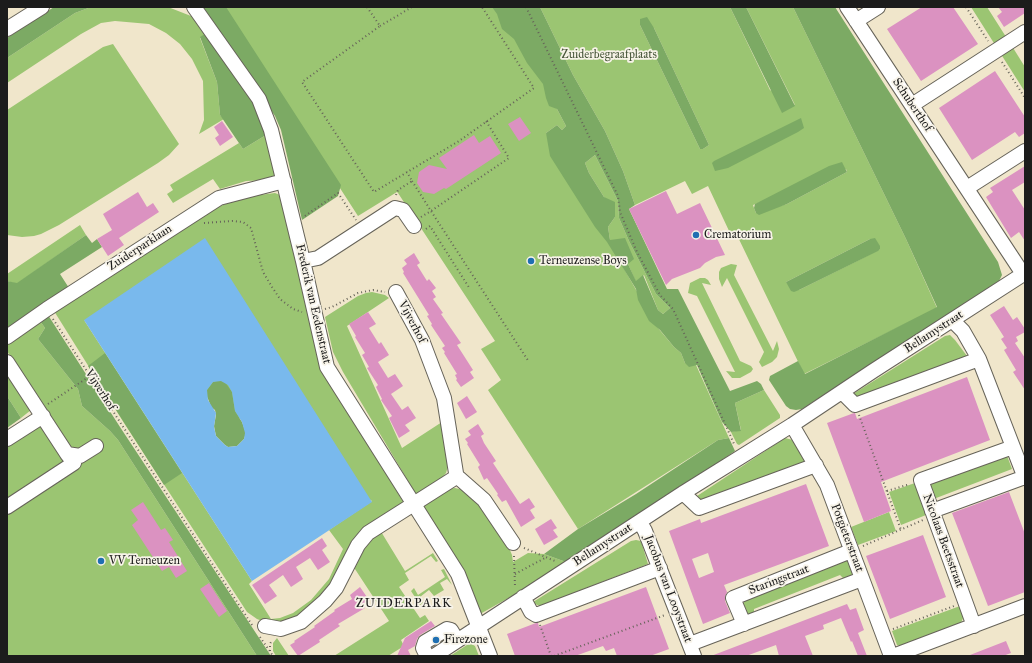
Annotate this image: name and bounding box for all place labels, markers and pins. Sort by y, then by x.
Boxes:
place label: Crematorium [704,228,771,242]
marker: Crematorium [691,230,701,240]
place label: Terneuzense Boys [539,254,627,268]
marker: Terneuzense Boys [526,256,536,266]
place label: VV Terneuzen [109,554,180,568]
marker: VV Terneuzen [96,556,106,566]
place label: Firezone [444,633,488,647]
marker: Firezone [431,635,441,645]

